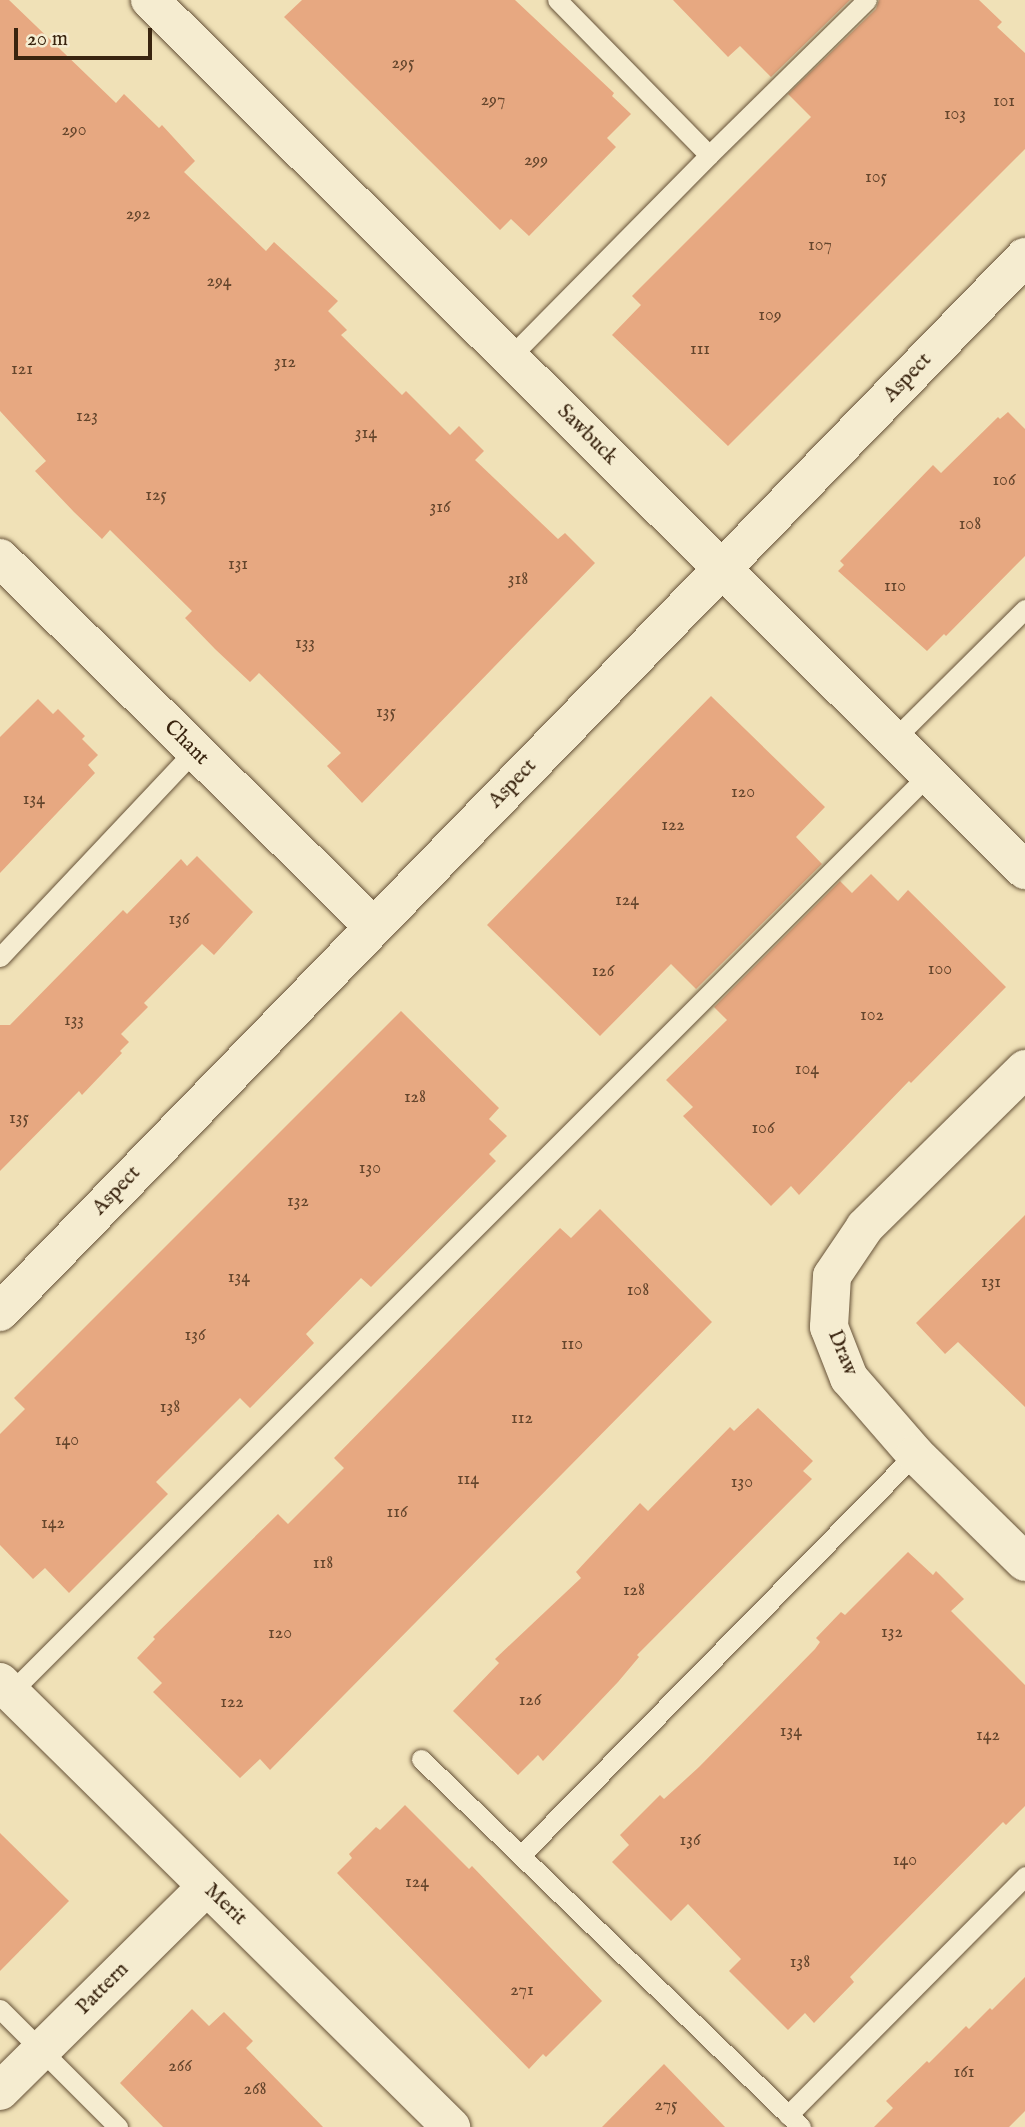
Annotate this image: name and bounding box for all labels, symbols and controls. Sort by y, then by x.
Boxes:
scale bar [18,14,156,58]
text: 20 m [27,26,68,53]
house number: 295 [392,53,414,75]
house number: 297 [481,90,505,112]
house number: 101 [993,91,1015,113]
house number: 103 [944,104,966,126]
house number: 290 [61,120,87,142]
house number: 299 [524,150,548,172]
house number: 105 [865,167,887,189]
house number: 292 [126,204,150,226]
house number: 107 [808,235,832,257]
house number: 294 [206,271,232,293]
house number: 109 [758,305,782,327]
house number: 111 [690,339,710,361]
street label: Aspect [879,348,937,408]
house number: 312 [274,352,296,374]
house number: 121 [11,359,33,381]
street label: Sawbuck [551,399,623,471]
house number: 123 [76,406,98,428]
house number: 314 [355,423,377,445]
house number: 106 [992,470,1016,492]
house number: 125 [145,485,167,507]
house number: 316 [429,497,451,519]
house number: 108 [959,514,981,536]
house number: 131 [228,554,248,576]
house number: 318 [508,569,528,591]
house number: 110 [884,576,906,598]
house number: 133 [295,633,315,655]
house number: 135 [376,702,396,724]
street label: Chant [158,715,214,771]
street label: Aspect [484,754,542,814]
house number: 120 [731,782,755,804]
house number: 134 [23,789,45,811]
house number: 122 [661,815,685,837]
house number: 124 [615,890,639,912]
house number: 136 [168,909,190,931]
house number: 100 [928,959,952,981]
house number: 126 [592,961,614,983]
house number: 102 [860,1005,884,1027]
house number: 133 [64,1010,84,1032]
house number: 104 [795,1059,819,1081]
house number: 128 [404,1087,426,1109]
house number: 135 [9,1108,29,1130]
house number: 106 [751,1118,775,1140]
house number: 130 [359,1158,381,1180]
street label: Aspect [88,1161,146,1221]
house number: 132 [287,1191,309,1213]
house number: 134 [228,1267,250,1289]
house number: 131 [981,1272,1001,1294]
house number: 108 [627,1280,649,1302]
house number: 136 [184,1325,206,1347]
street label: Draw [821,1326,863,1380]
house number: 110 [561,1334,583,1356]
house number: 138 [160,1397,180,1419]
house number: 112 [511,1408,533,1430]
house number: 140 [55,1430,79,1452]
house number: 114 [457,1469,479,1491]
house number: 130 [731,1472,753,1494]
house number: 116 [386,1502,408,1524]
house number: 142 [41,1513,65,1535]
house number: 118 [313,1553,333,1575]
house number: 128 [623,1580,645,1602]
house number: 132 [881,1622,903,1644]
house number: 120 [268,1623,292,1645]
house number: 126 [519,1690,541,1712]
house number: 122 [220,1692,244,1714]
house number: 134 [780,1721,802,1743]
house number: 142 [976,1725,1000,1747]
house number: 136 [679,1830,701,1852]
house number: 140 [893,1850,917,1872]
house number: 124 [405,1872,429,1894]
street label: Merit [198,1879,252,1931]
house number: 138 [790,1952,810,1974]
street label: Pattern [71,1957,135,2021]
house number: 271 [510,1980,534,2002]
house number: 266 [168,2056,192,2078]
house number: 161 [954,2062,974,2084]
house number: 268 [243,2079,267,2101]
house number: 275 [654,2095,678,2117]

